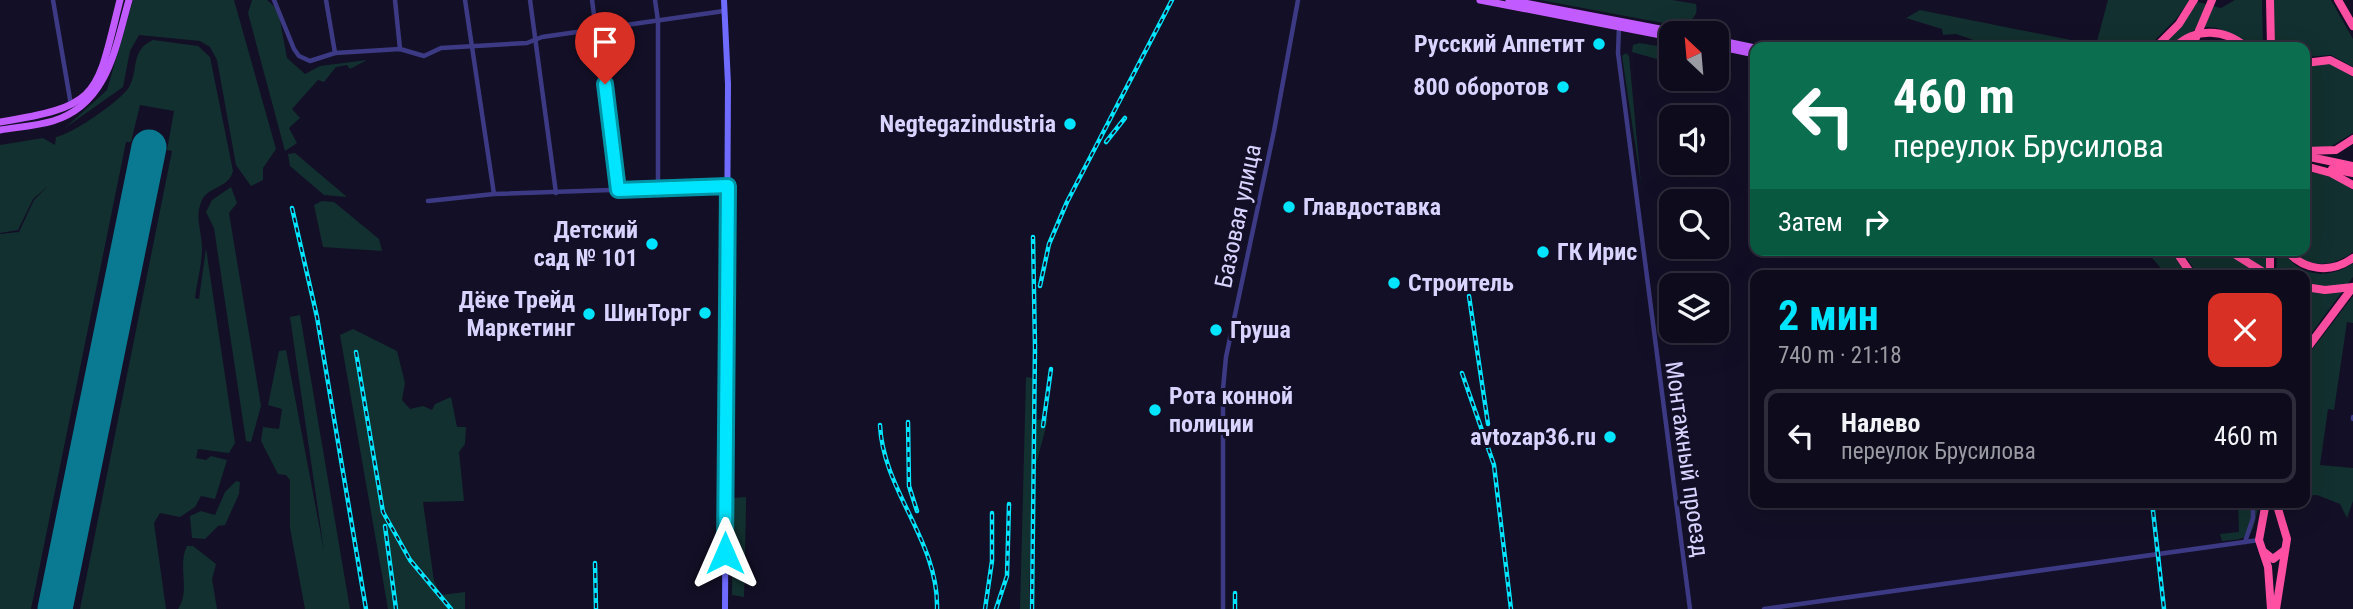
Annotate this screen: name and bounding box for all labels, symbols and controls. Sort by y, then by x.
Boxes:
pin [575,12.0,635,84]
north arrow [1659,21,1729,91]
map controls [1659,21,1729,343]
icon: arrive [586,23,624,61]
place label: Русский Аппетит [1414,30,1585,58]
marker: Русский Аппетит [1591,36,1607,52]
text: 460 m [1893,68,2015,125]
icon: left [1778,70,1869,161]
place label: 800 оборотов [1413,73,1549,101]
marker: 800 оборотов [1555,79,1571,95]
button: sound [1659,105,1729,175]
place label: Negtegazindustria [880,110,1056,138]
marker: Negtegazindustria [1062,116,1078,132]
text: переулок Брусилова [1893,127,2164,165]
street label: Базовая улица [1209,142,1267,290]
button: search [1659,189,1729,259]
place label: Главдоставка [1303,193,1441,221]
marker: Главдоставка [1281,199,1297,215]
icon: right [1857,203,1895,241]
text: Затем [1778,207,1843,237]
place label: Детский сад № 101 [534,216,638,272]
marker: Детский сад № 101 [644,236,660,252]
place label: ГК Ирис [1557,238,1637,266]
marker: ГК Ирис [1535,244,1551,260]
place label: Строитель [1408,269,1514,297]
button: layers [1659,273,1729,343]
marker: Строитель [1386,275,1402,291]
place label: Дёке Трейд Маркетинг [459,286,575,342]
text: 2 мин [1778,291,1879,340]
button: close [2208,293,2282,367]
place label: ШинТорг [604,299,691,327]
marker: ШинТорг [697,305,713,321]
marker: Дёке Трейд Маркетинг [581,306,597,322]
place label: Груша [1230,316,1291,344]
marker: Груша [1208,322,1224,338]
text: 740 m · 21:18 [1778,342,1902,369]
street label: Монтажный проезд [1659,360,1715,559]
place label: Рота конной полиции [1169,382,1293,438]
marker: Рота конной полиции [1147,402,1163,418]
text: Налево [1841,408,1921,438]
icon: left [1782,417,1820,455]
text: 460 m [2214,421,2278,451]
place label: avtozap36.ru [1470,423,1596,451]
marker: avtozap36.ru [1602,429,1618,445]
text: переулок Брусилова [1841,438,2036,465]
position arrow [688,516,762,590]

